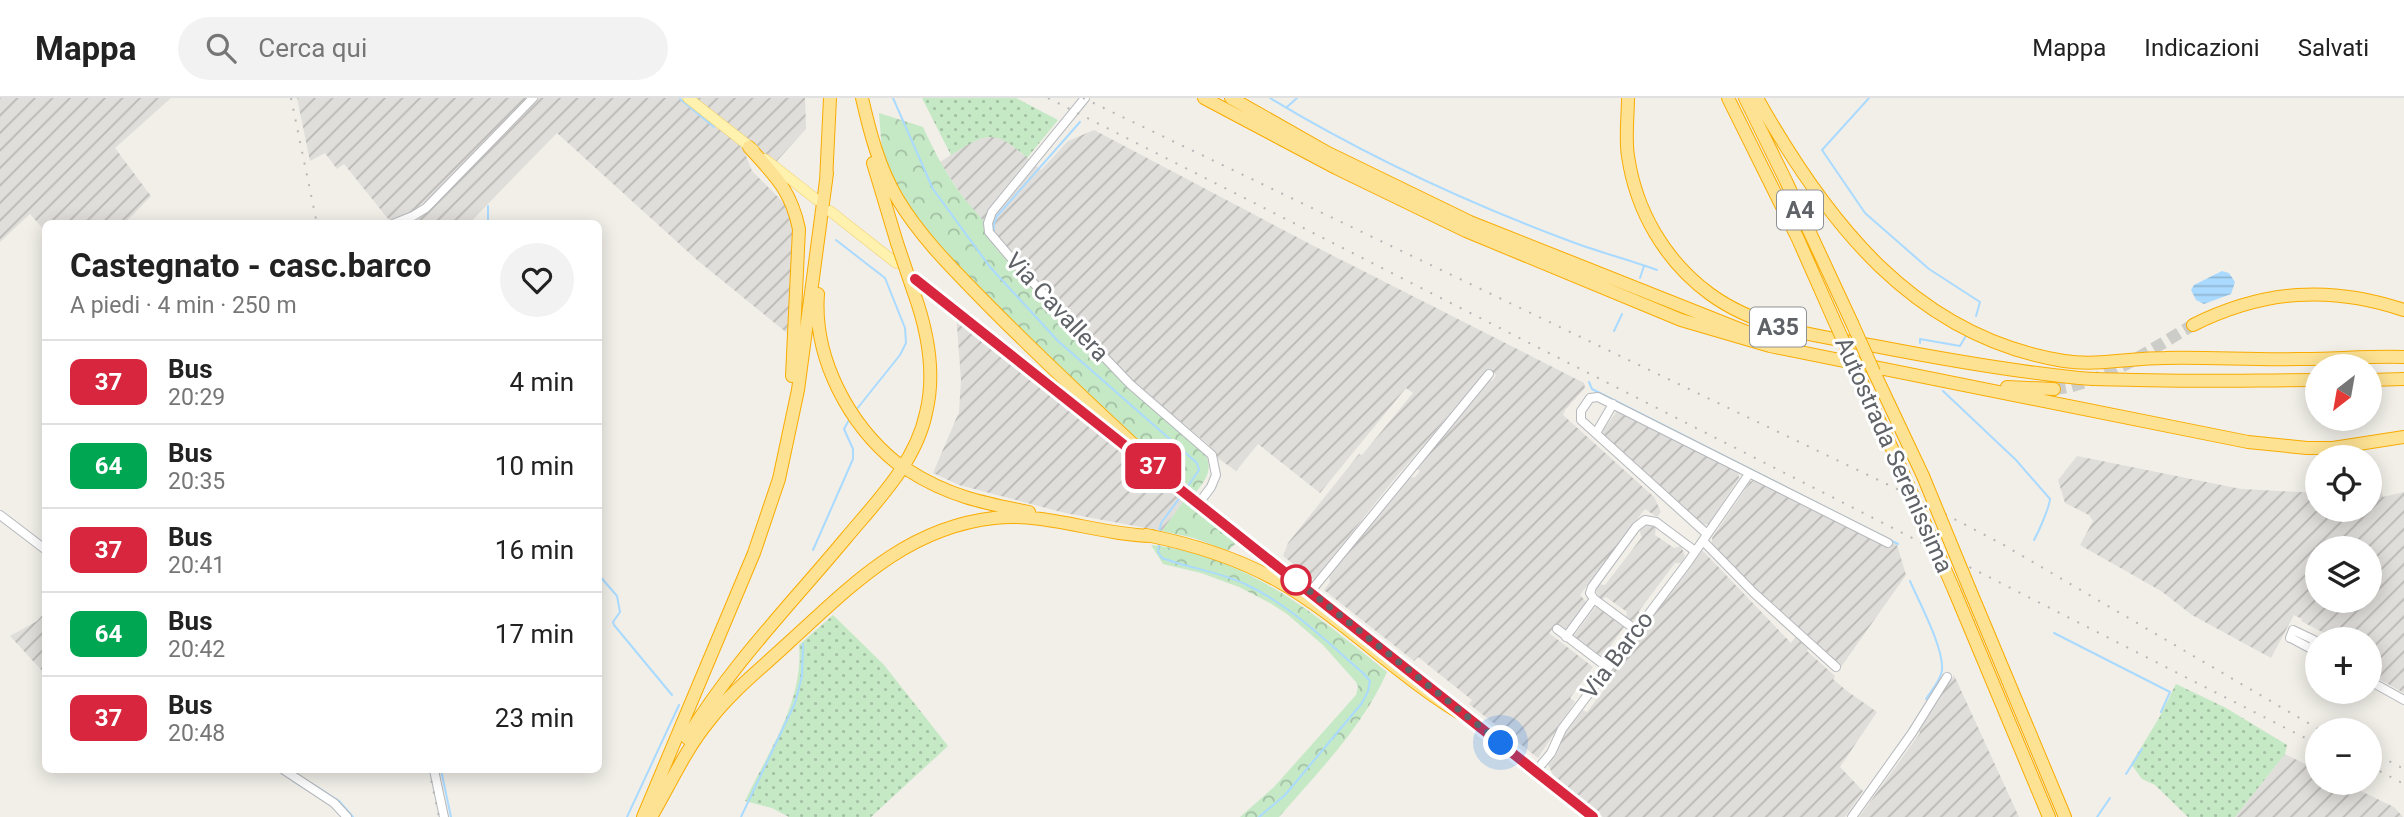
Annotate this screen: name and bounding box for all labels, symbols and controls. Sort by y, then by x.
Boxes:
search box [178,17,668,80]
text: Mappa [35,29,136,68]
icon: search [202,29,240,67]
text: Cerca qui [258,33,367,63]
text: Mappa [2032,34,2106,62]
text: Indicazioni [2144,34,2260,62]
text: Salvati [2298,34,2369,62]
road number: A4 [1777,190,1823,230]
button: heart [500,243,574,317]
text: Castegnato - casc.barco [70,246,431,285]
street label: Via Cavallera [1000,247,1114,367]
text: A piedi · 4 min · 250 m [70,292,297,319]
road number: A35 [1750,308,1806,346]
street label: Autostrada Serenissima [1829,333,1959,577]
text: Bus [168,354,213,384]
north arrow [2305,354,2382,430]
map controls [2305,354,2382,795]
text: 4 min [509,367,574,397]
text: 37 [95,368,122,396]
text: 20:29 [168,384,225,411]
text: Bus [168,438,213,468]
line badge: 37 [1122,443,1184,489]
button: locate [2305,445,2382,522]
text: 10 min [495,451,574,481]
text: 64 [95,452,122,480]
text: 37 [1139,452,1167,480]
text: 20:35 [168,468,225,495]
text: Bus [168,522,213,552]
text: 16 min [495,535,574,565]
text: 37 [95,536,122,564]
button: layers [2305,536,2382,613]
text: 20:41 [168,552,225,579]
unlabelled marker [1281,565,1311,595]
text: Bus [168,606,213,636]
street label: Via Barco [1575,606,1659,704]
text: 17 min [495,619,574,649]
text: 64 [95,620,122,648]
button: + [2305,627,2382,704]
text: 20:42 [168,636,225,663]
text: Bus [168,690,213,720]
text: 23 min [495,703,574,733]
text: 37 [95,704,122,732]
button: − [2305,718,2382,795]
text: 20:48 [168,720,225,747]
your location [1483,725,1518,760]

